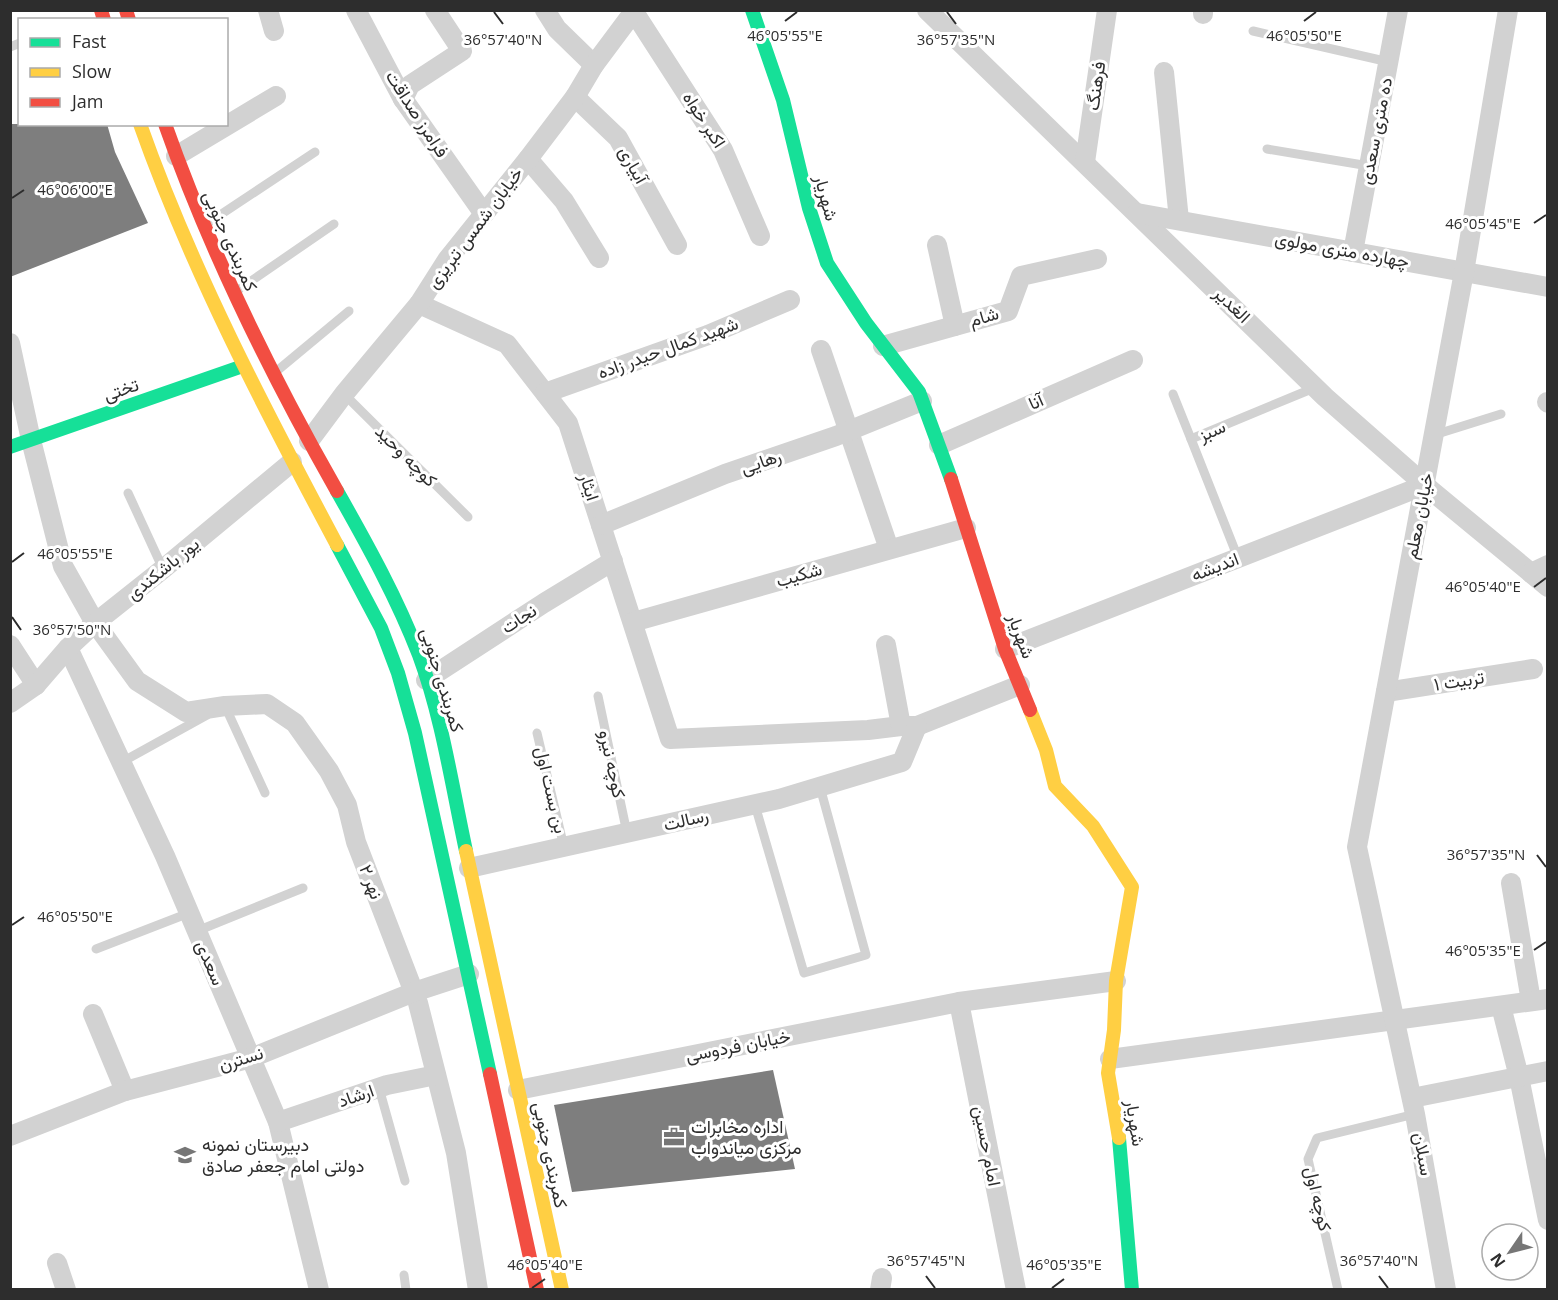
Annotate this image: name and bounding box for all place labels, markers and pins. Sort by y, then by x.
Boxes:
place label: اداره مخابرات مرکزی میاندواب [691,1114,802,1159]
office icon: اداره مخابرات مرکزی میاندواب [662,1125,686,1149]
place label: دبیرستان نمونه دولتی امام جعفر صادق [202,1132,364,1178]
school or university icon: دبیرستان نمونه دولتی امام جعفر صادق [173,1143,197,1167]

